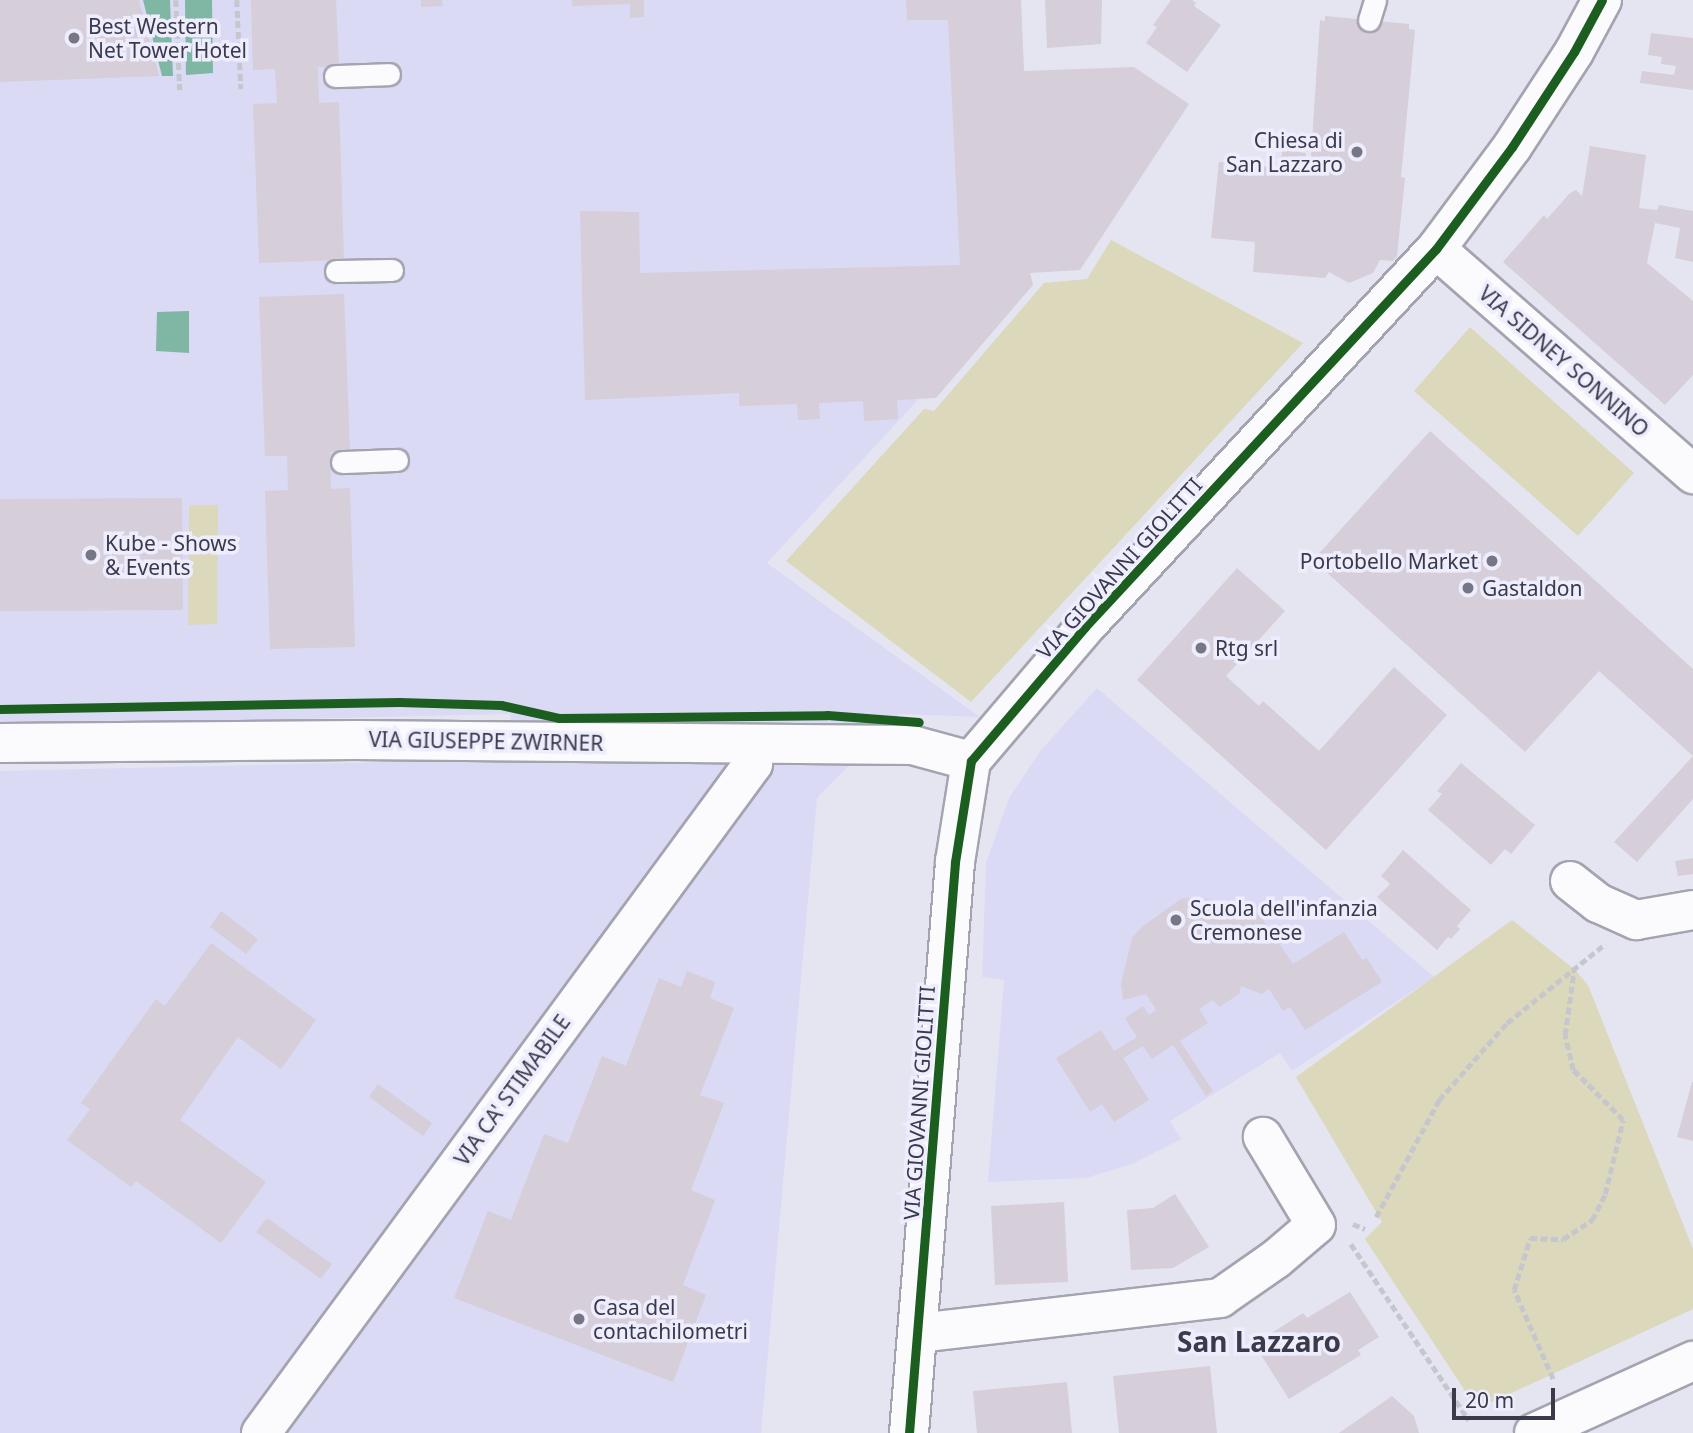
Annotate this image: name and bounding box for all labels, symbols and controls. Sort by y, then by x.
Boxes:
place label: Best Western Net Tower Hotel [88,13,247,63]
marker: Best Western Net Tower Hotel [66,30,82,46]
place label: Chiesa di San Lazzaro [1226,127,1343,177]
marker: Chiesa di San Lazzaro [1349,144,1365,160]
street label: VIA SIDNEY SONNINO [1474,280,1654,442]
street label: VIA GIOVANNI GIOLITTI [1031,472,1207,664]
place label: Kube - Shows & Events [105,530,237,580]
marker: Kube - Shows & Events [83,547,99,563]
place label: Portobello Market [1300,548,1478,574]
marker: Portobello Market [1484,553,1500,569]
place label: Gastaldon [1482,575,1583,601]
marker: Gastaldon [1460,580,1476,596]
place label: Rtg srl [1215,635,1278,661]
marker: Rtg srl [1193,640,1209,656]
street label: VIA GIUSEPPE ZWIRNER [369,726,603,756]
place label: Scuola dell'infanzia Cremonese [1190,895,1378,945]
marker: Scuola dell'infanzia Cremonese [1168,912,1184,928]
street label: VIA GIOVANNI GIOLITTI [898,985,940,1221]
street label: VIA CA' STIMABILE [449,1010,575,1170]
place label: Casa del contachilometri [593,1294,748,1344]
marker: Casa del contachilometri [571,1311,587,1327]
district label: San Lazzaro [1177,1324,1341,1358]
scale bar [1455,1374,1558,1418]
text: 20 m [1465,1386,1514,1414]

